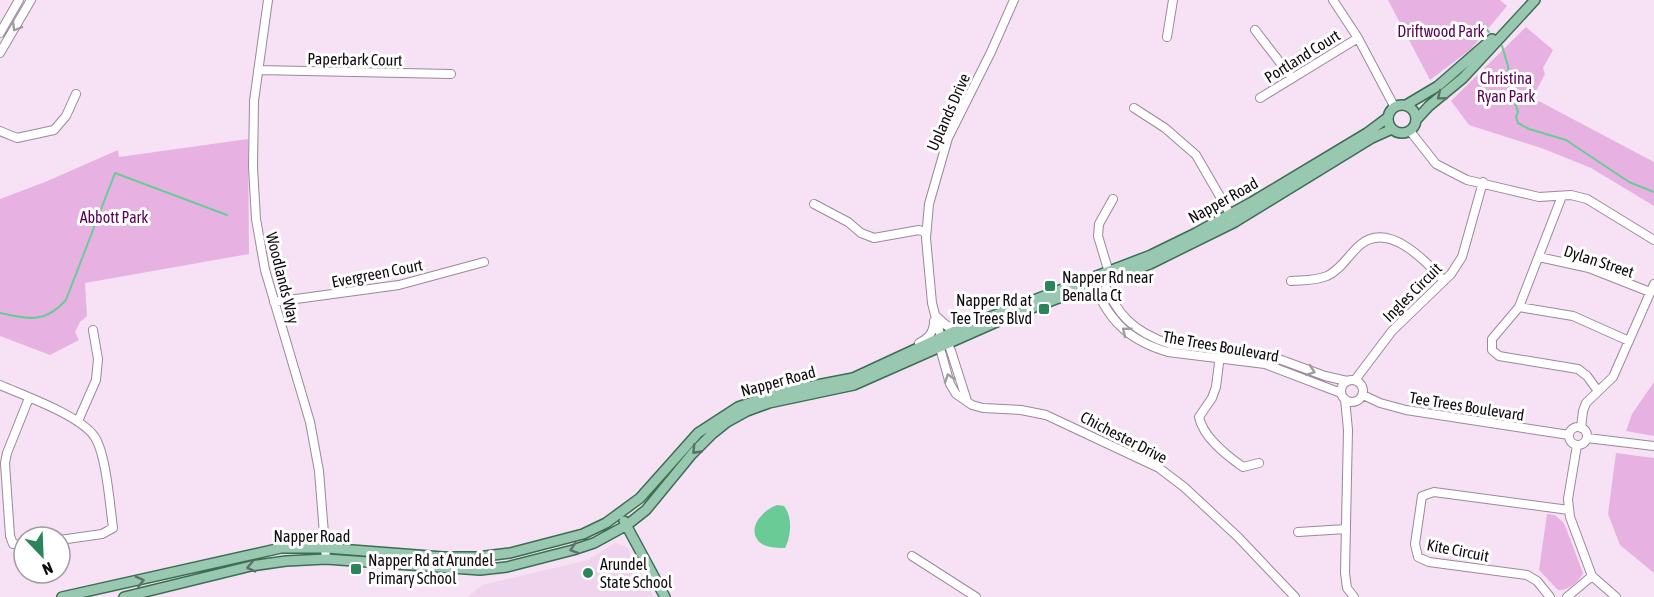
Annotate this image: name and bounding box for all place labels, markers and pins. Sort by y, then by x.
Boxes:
place label: Napper Rd near Benalla Ct [1062,268,1153,304]
marker: Napper Rd near Benalla Ct [1043,279,1057,293]
place label: Napper Rd at Tee Trees Blvd [951,291,1032,327]
marker: Napper Rd at Tee Trees Blvd [1037,302,1051,316]
place label: Napper Rd at Arundel Primary School [368,551,494,588]
place label: Arundel State School [600,555,673,591]
marker: Napper Rd at Arundel Primary School [349,562,363,576]
marker: Arundel State School [581,566,595,580]

